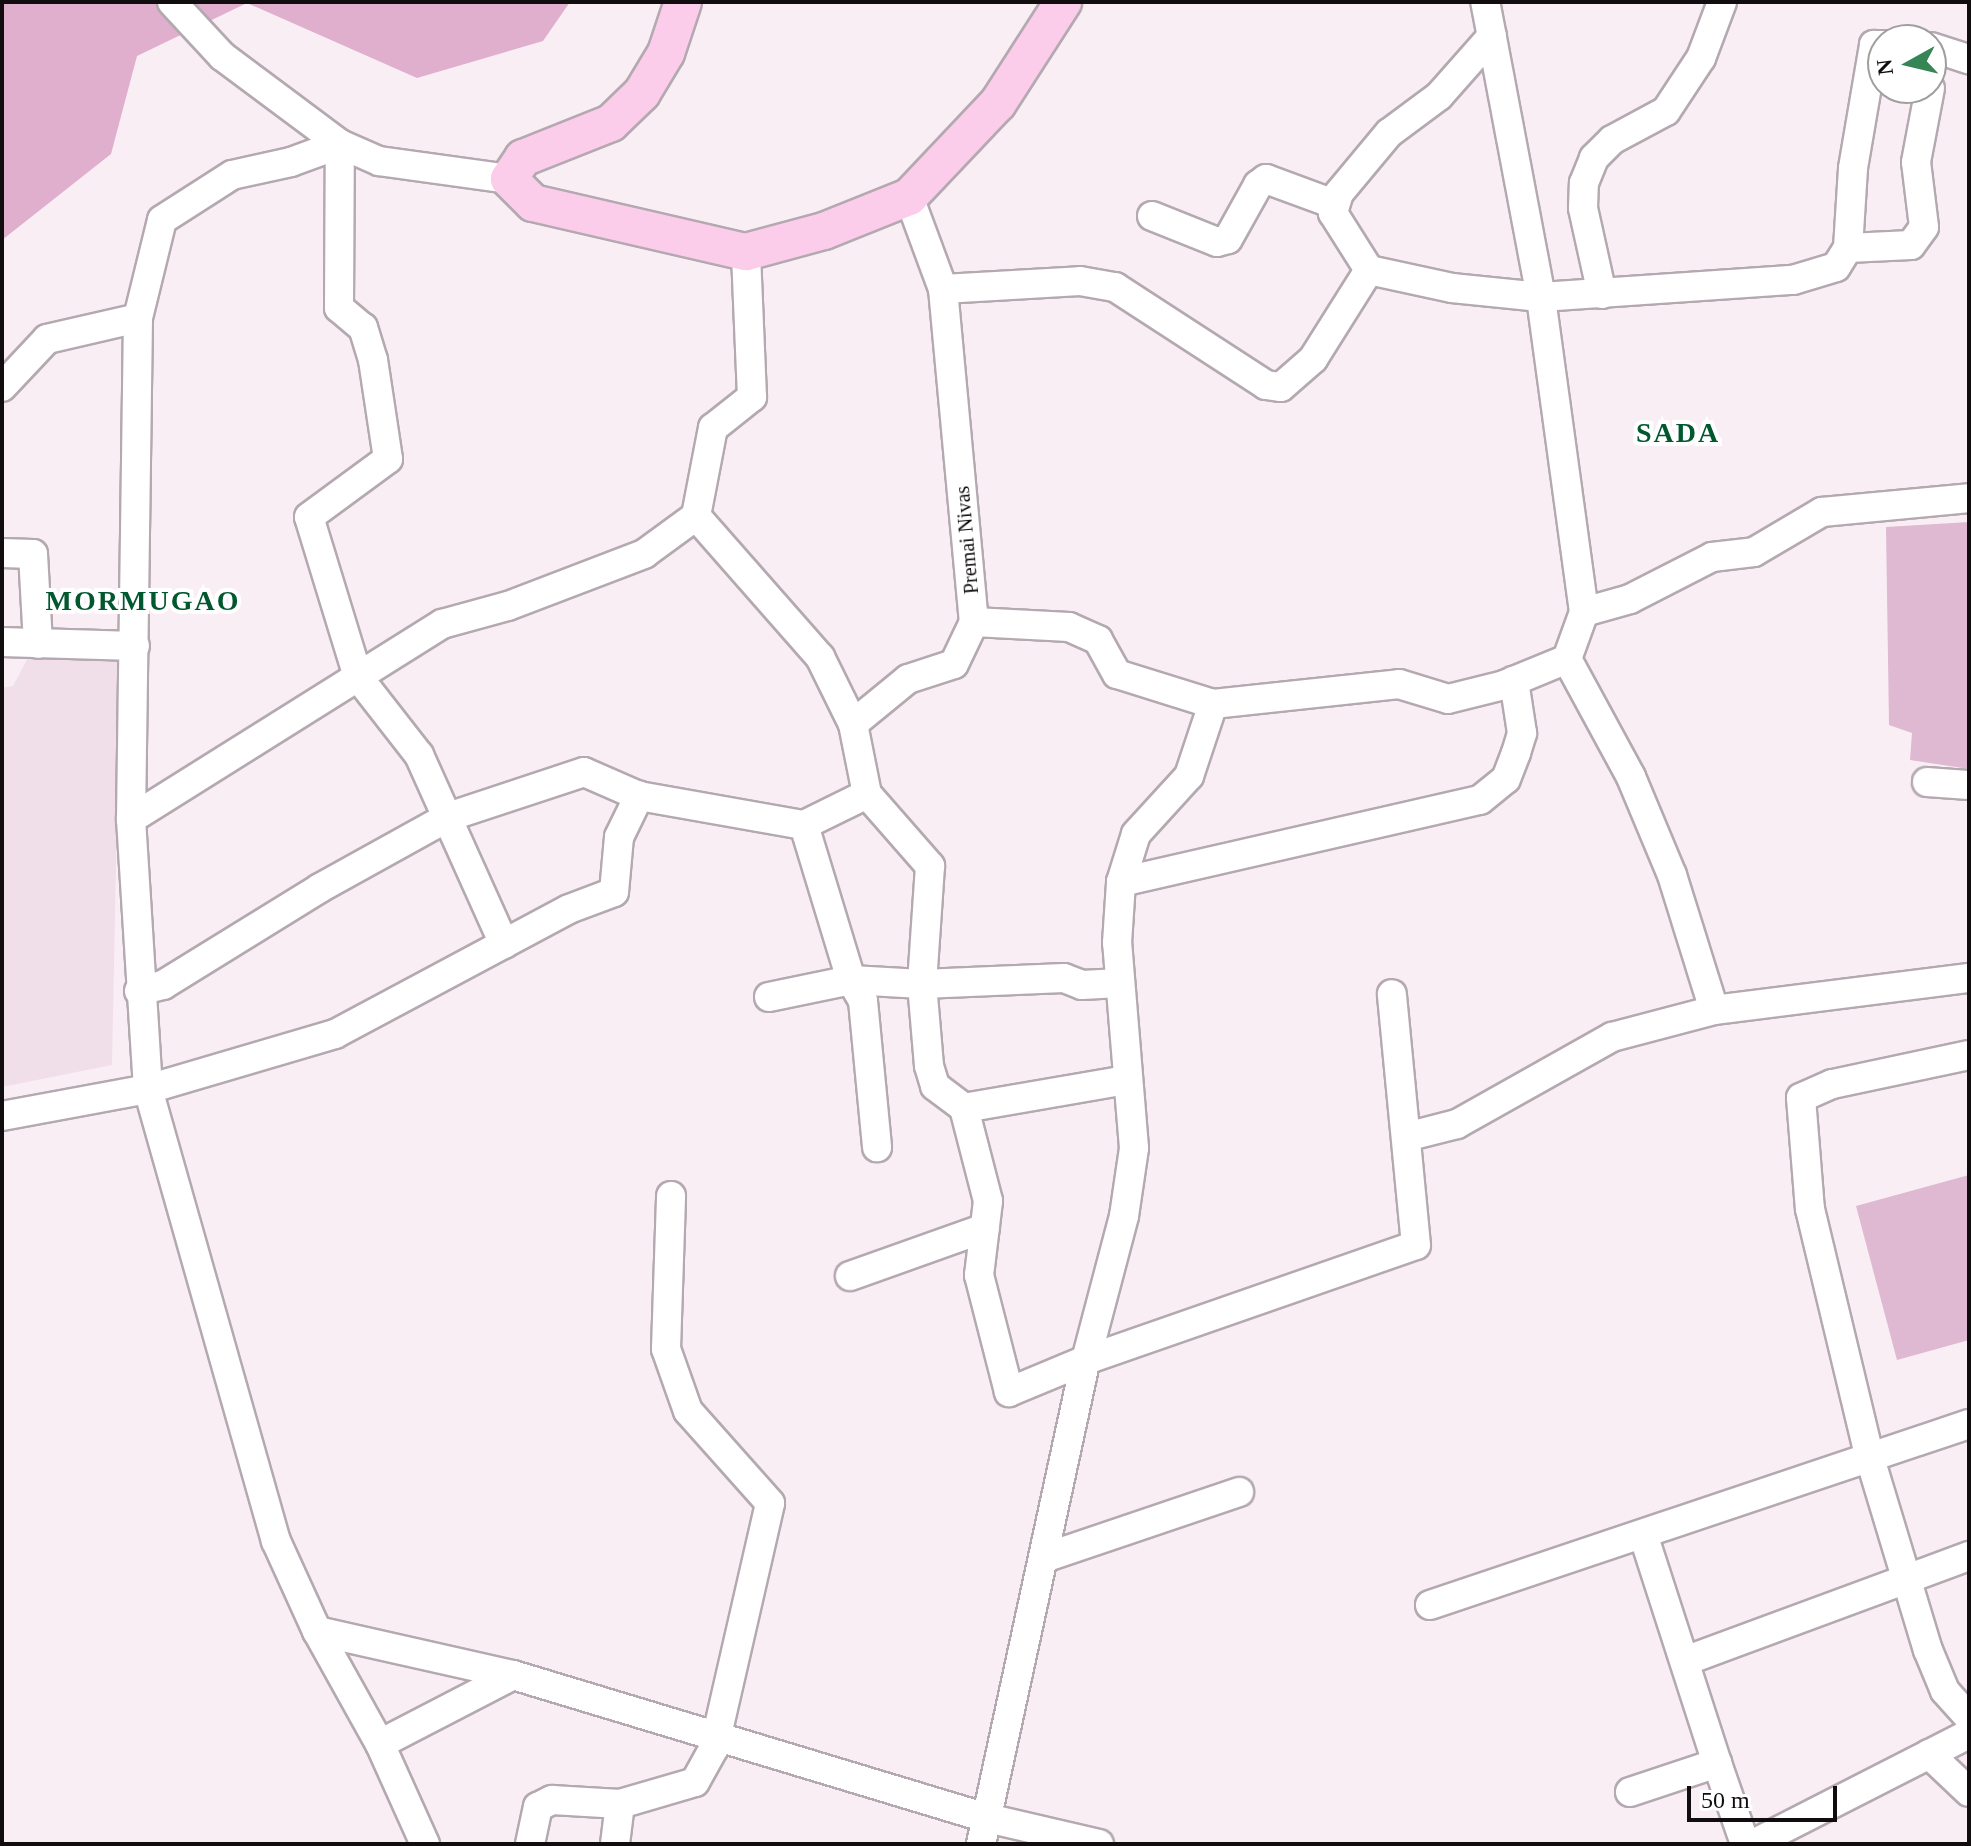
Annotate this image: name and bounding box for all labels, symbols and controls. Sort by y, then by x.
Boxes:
north arrow [1867,24,1947,104]
text: N [1871,58,1898,77]
district label: SADA [1636,416,1720,450]
street label: Premai Nivas [950,485,984,595]
district label: MORMUGAO [46,584,240,618]
scale bar [1691,1770,1841,1820]
text: 50 m [1701,1787,1750,1813]

